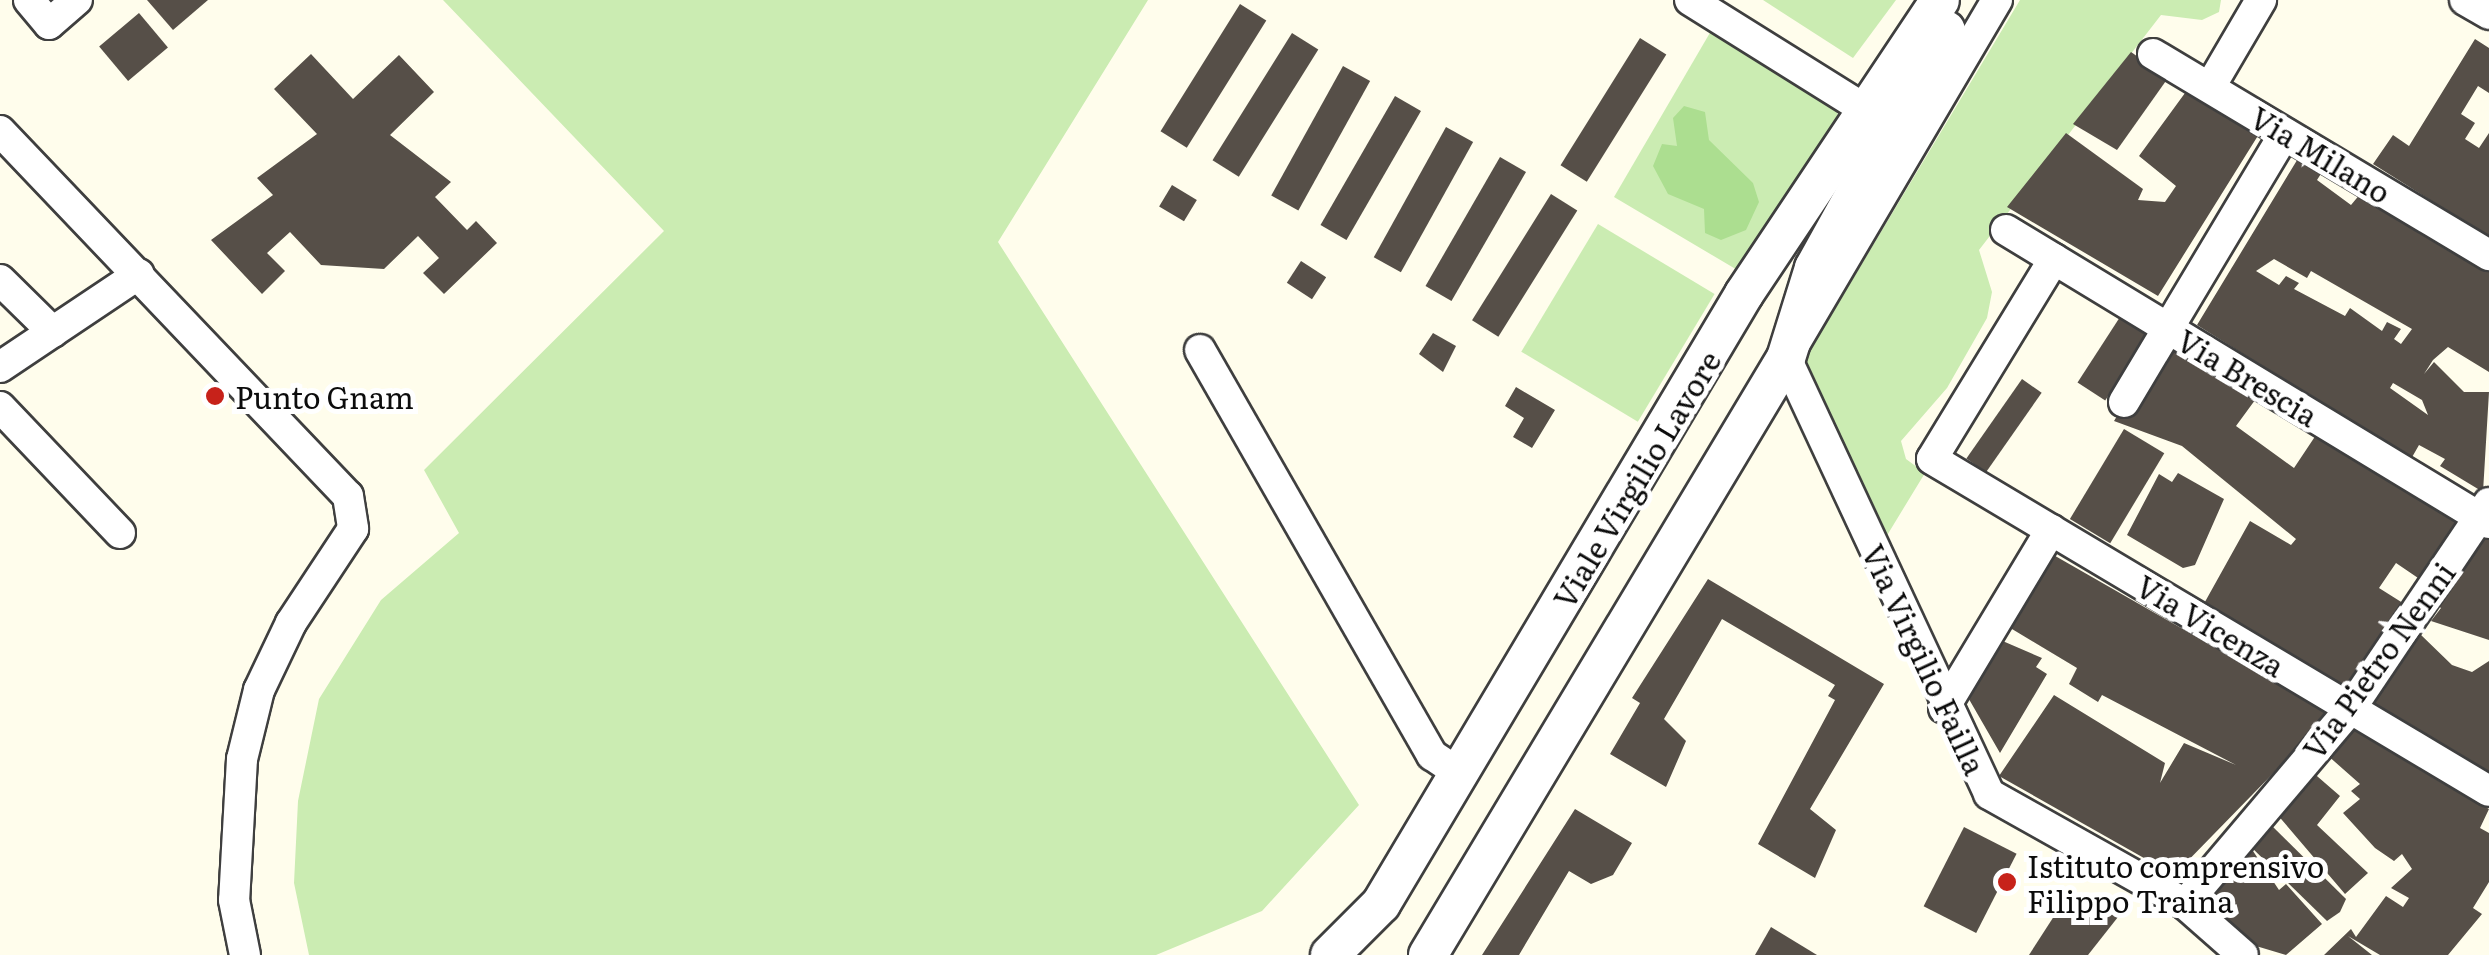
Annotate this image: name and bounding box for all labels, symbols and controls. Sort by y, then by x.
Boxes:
street label: Via Milano [2245,98,2397,210]
street label: Via Brescia [2171,321,2325,433]
street label: Viale Virgilio Lavore [1545,344,1727,614]
place label: Punto Gnam [235,378,414,414]
marker: Punto Gnam [204,385,226,407]
street label: Via Virgilio Failla [1856,538,1994,780]
street label: Via Pietro Nenni [2295,555,2461,765]
street label: Via Vicenza [2130,567,2292,683]
place label: Istituto comprensivo Filippo Traina [2027,847,2324,918]
marker: Istituto comprensivo Filippo Traina [1996,871,2018,893]

